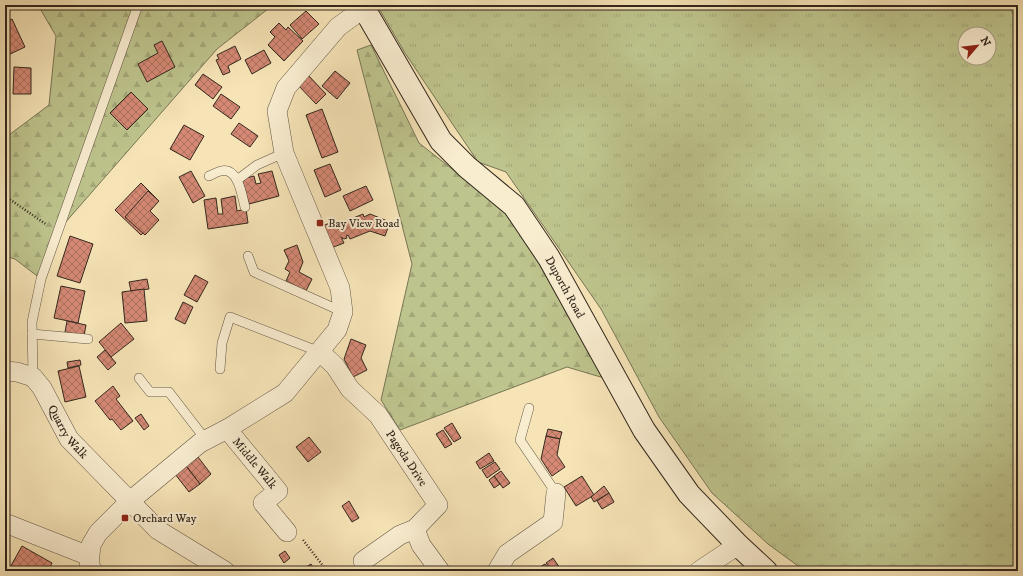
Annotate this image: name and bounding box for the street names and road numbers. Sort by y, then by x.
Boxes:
street label: Duporth Road [541,254,588,321]
street label: Quarry Walk [44,402,91,462]
street label: Pagoda Drive [382,428,430,489]
street label: Middle Walk [229,435,280,492]

